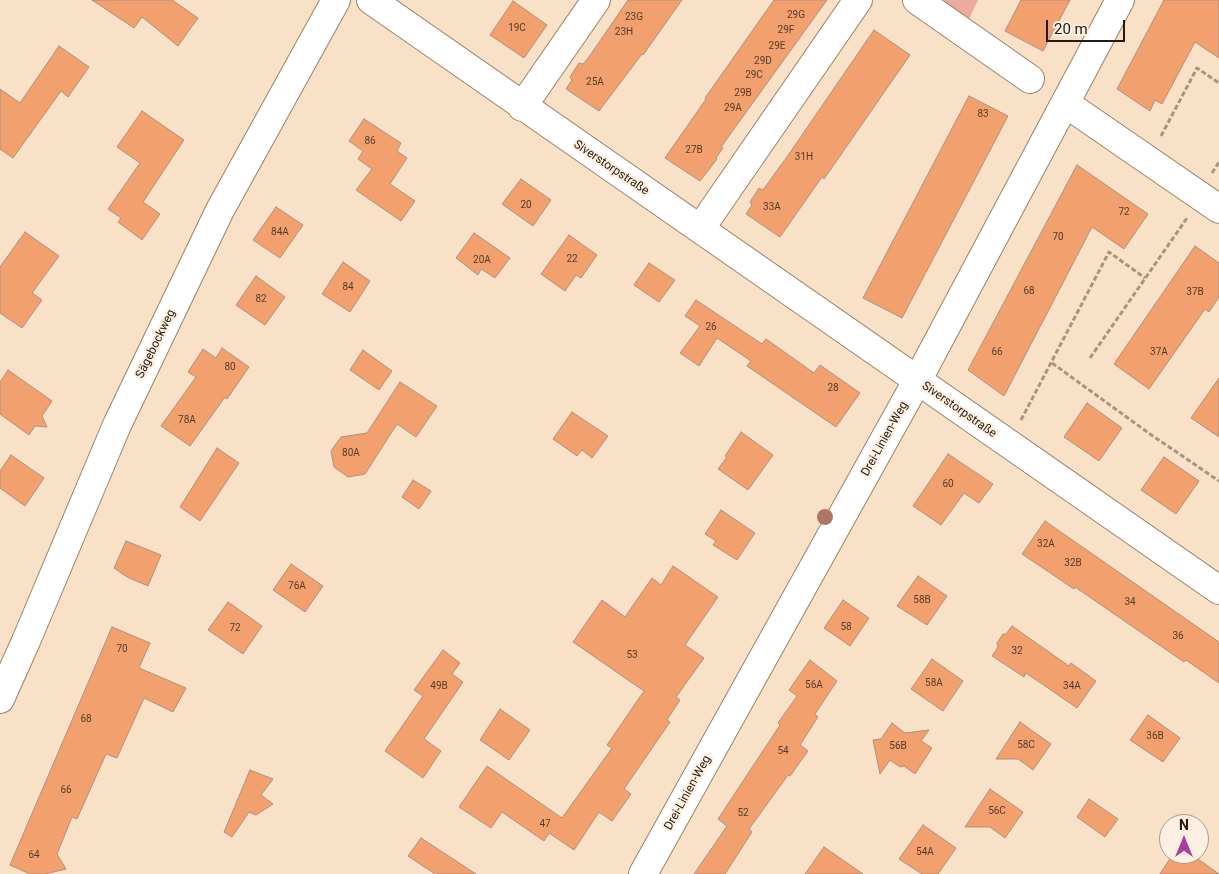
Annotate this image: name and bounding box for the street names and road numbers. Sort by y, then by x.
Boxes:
street label: Siverstorpstraße [571,137,651,199]
street label: Sägebockweg [133,307,179,381]
street label: Siverstorpstraße [919,379,999,441]
street label: Drei-Linien-Weg [859,399,911,479]
street label: Drei-Linien-Weg [662,753,714,833]

